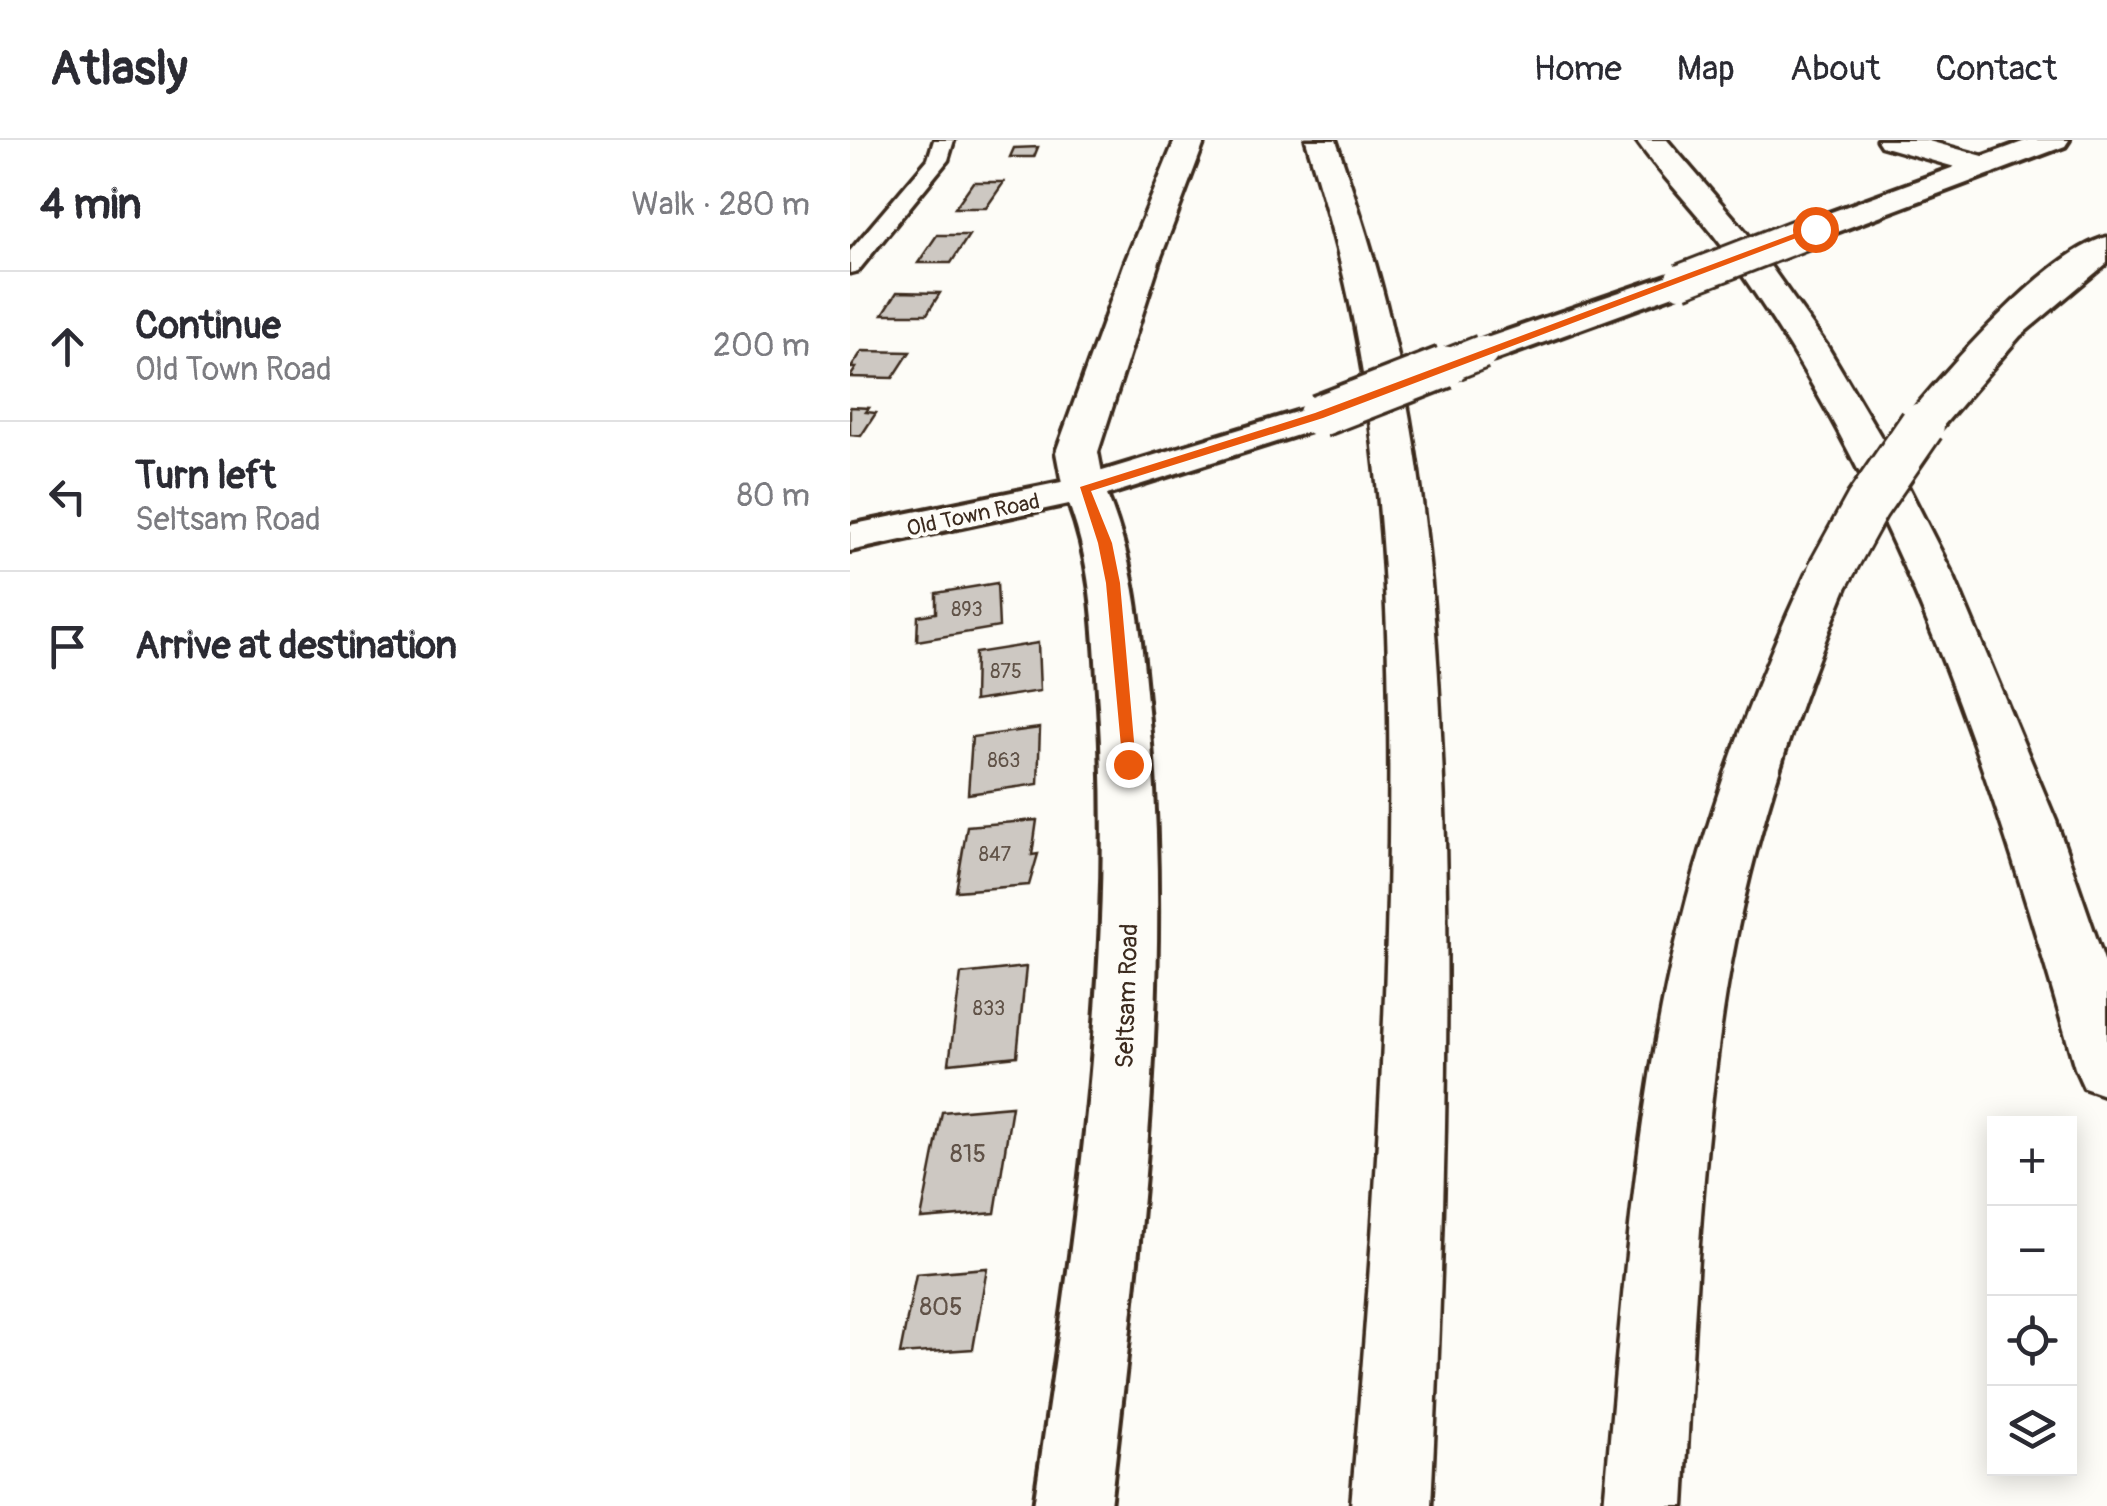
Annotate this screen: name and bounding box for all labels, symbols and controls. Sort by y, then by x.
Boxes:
text: Atlasly [50,39,188,99]
text: Home [1534,47,1622,91]
text: Map [1677,47,1735,91]
text: About [1790,47,1880,91]
text: Contact [1935,47,2057,91]
text: 4 min [40,179,142,231]
text: Walk · 280 m [631,185,810,225]
route start [1793,207,1839,253]
text: Continue [135,302,281,350]
icon: ahead [40,319,95,374]
text: 200 m [713,326,810,366]
text: Old Town Road [135,350,332,390]
text: Turn left [135,452,276,500]
icon: left [40,469,95,524]
text: 80 m [737,476,810,516]
street label: Old Town Road [904,487,1042,543]
text: Seltsam Road [135,500,321,540]
house number: 893 [951,597,983,622]
icon: arrive [40,619,95,674]
text: Arrive at destination [135,622,457,670]
house number: 875 [990,659,1022,684]
route end [1106,742,1152,788]
house number: 863 [988,748,1020,773]
house number: 847 [979,842,1012,867]
street label: Seltsam Road [1109,923,1146,1069]
house number: 833 [973,996,1005,1021]
map controls [1987,1116,2077,1476]
button: + [1987,1116,2077,1206]
house number: 815 [950,1139,986,1170]
button: − [1987,1206,2077,1296]
house number: 805 [919,1292,963,1323]
button: locate [1987,1296,2077,1386]
button: layers [1987,1386,2077,1476]

